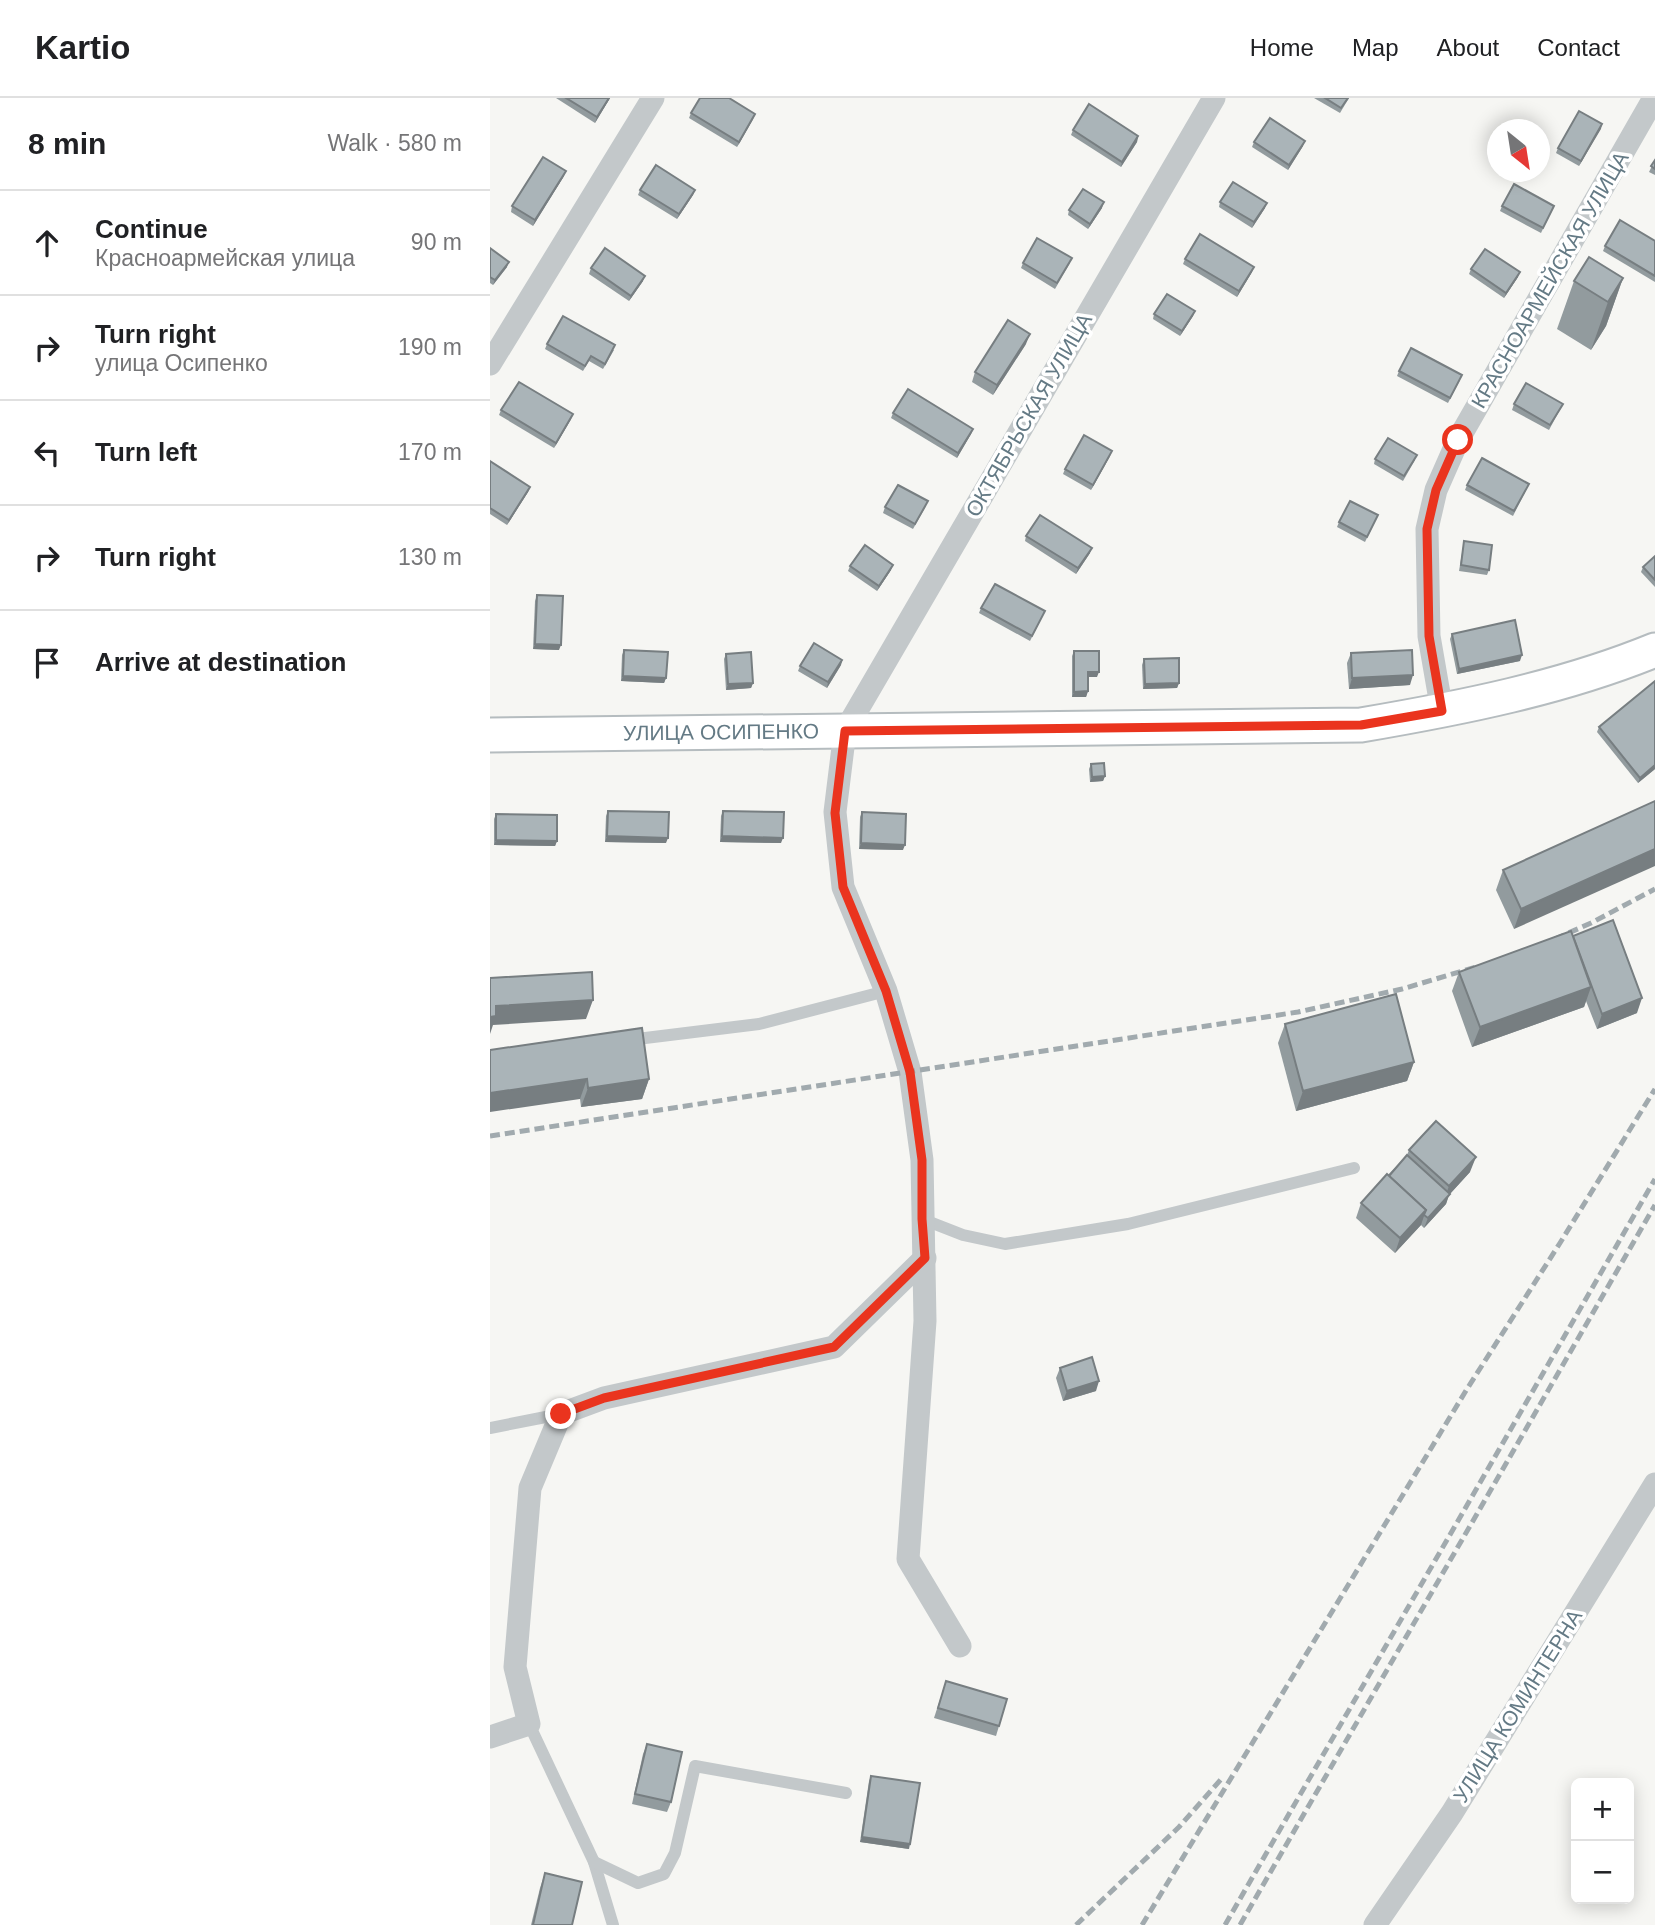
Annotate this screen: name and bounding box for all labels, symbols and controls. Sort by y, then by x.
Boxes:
text: Kartio [35,29,130,66]
text: Home [1250,34,1314,61]
text: Map [1352,34,1399,61]
text: About [1437,34,1499,61]
text: Contact [1537,34,1620,61]
north arrow [1487,119,1550,182]
text: 8 min [28,127,106,160]
text: Walk · 580 m [327,130,462,156]
street label: КРАСНОАРМЕЙСКАЯ УЛИЦА [1467,147,1633,412]
text: Continue [95,214,208,244]
icon: ahead [28,224,66,262]
text: 90 m [411,229,462,255]
text: Красноармейская улица [95,245,355,271]
street label: ОКТЯБРЬСКАЯ УЛИЦА [961,309,1096,520]
text: Turn right [95,319,216,349]
icon: right [28,329,66,367]
text: 190 m [398,334,462,360]
text: улица Осипенко [95,350,268,376]
route start [1442,424,1473,455]
icon: left [28,434,66,472]
text: Turn left [95,437,197,467]
text: 170 m [398,439,462,465]
icon: right [28,539,66,577]
text: Turn right [95,542,216,572]
text: 130 m [398,544,462,570]
icon: arrive [28,644,66,682]
text: Arrive at destination [95,647,346,677]
street label: УЛИЦА ОСИПЕНКО [623,719,819,744]
route end [545,1398,576,1429]
street label: УЛИЦА КОМИНТЕРНА [1449,1605,1586,1806]
map controls [1571,1778,1634,1904]
button: + [1571,1778,1634,1841]
button: − [1571,1841,1634,1904]

